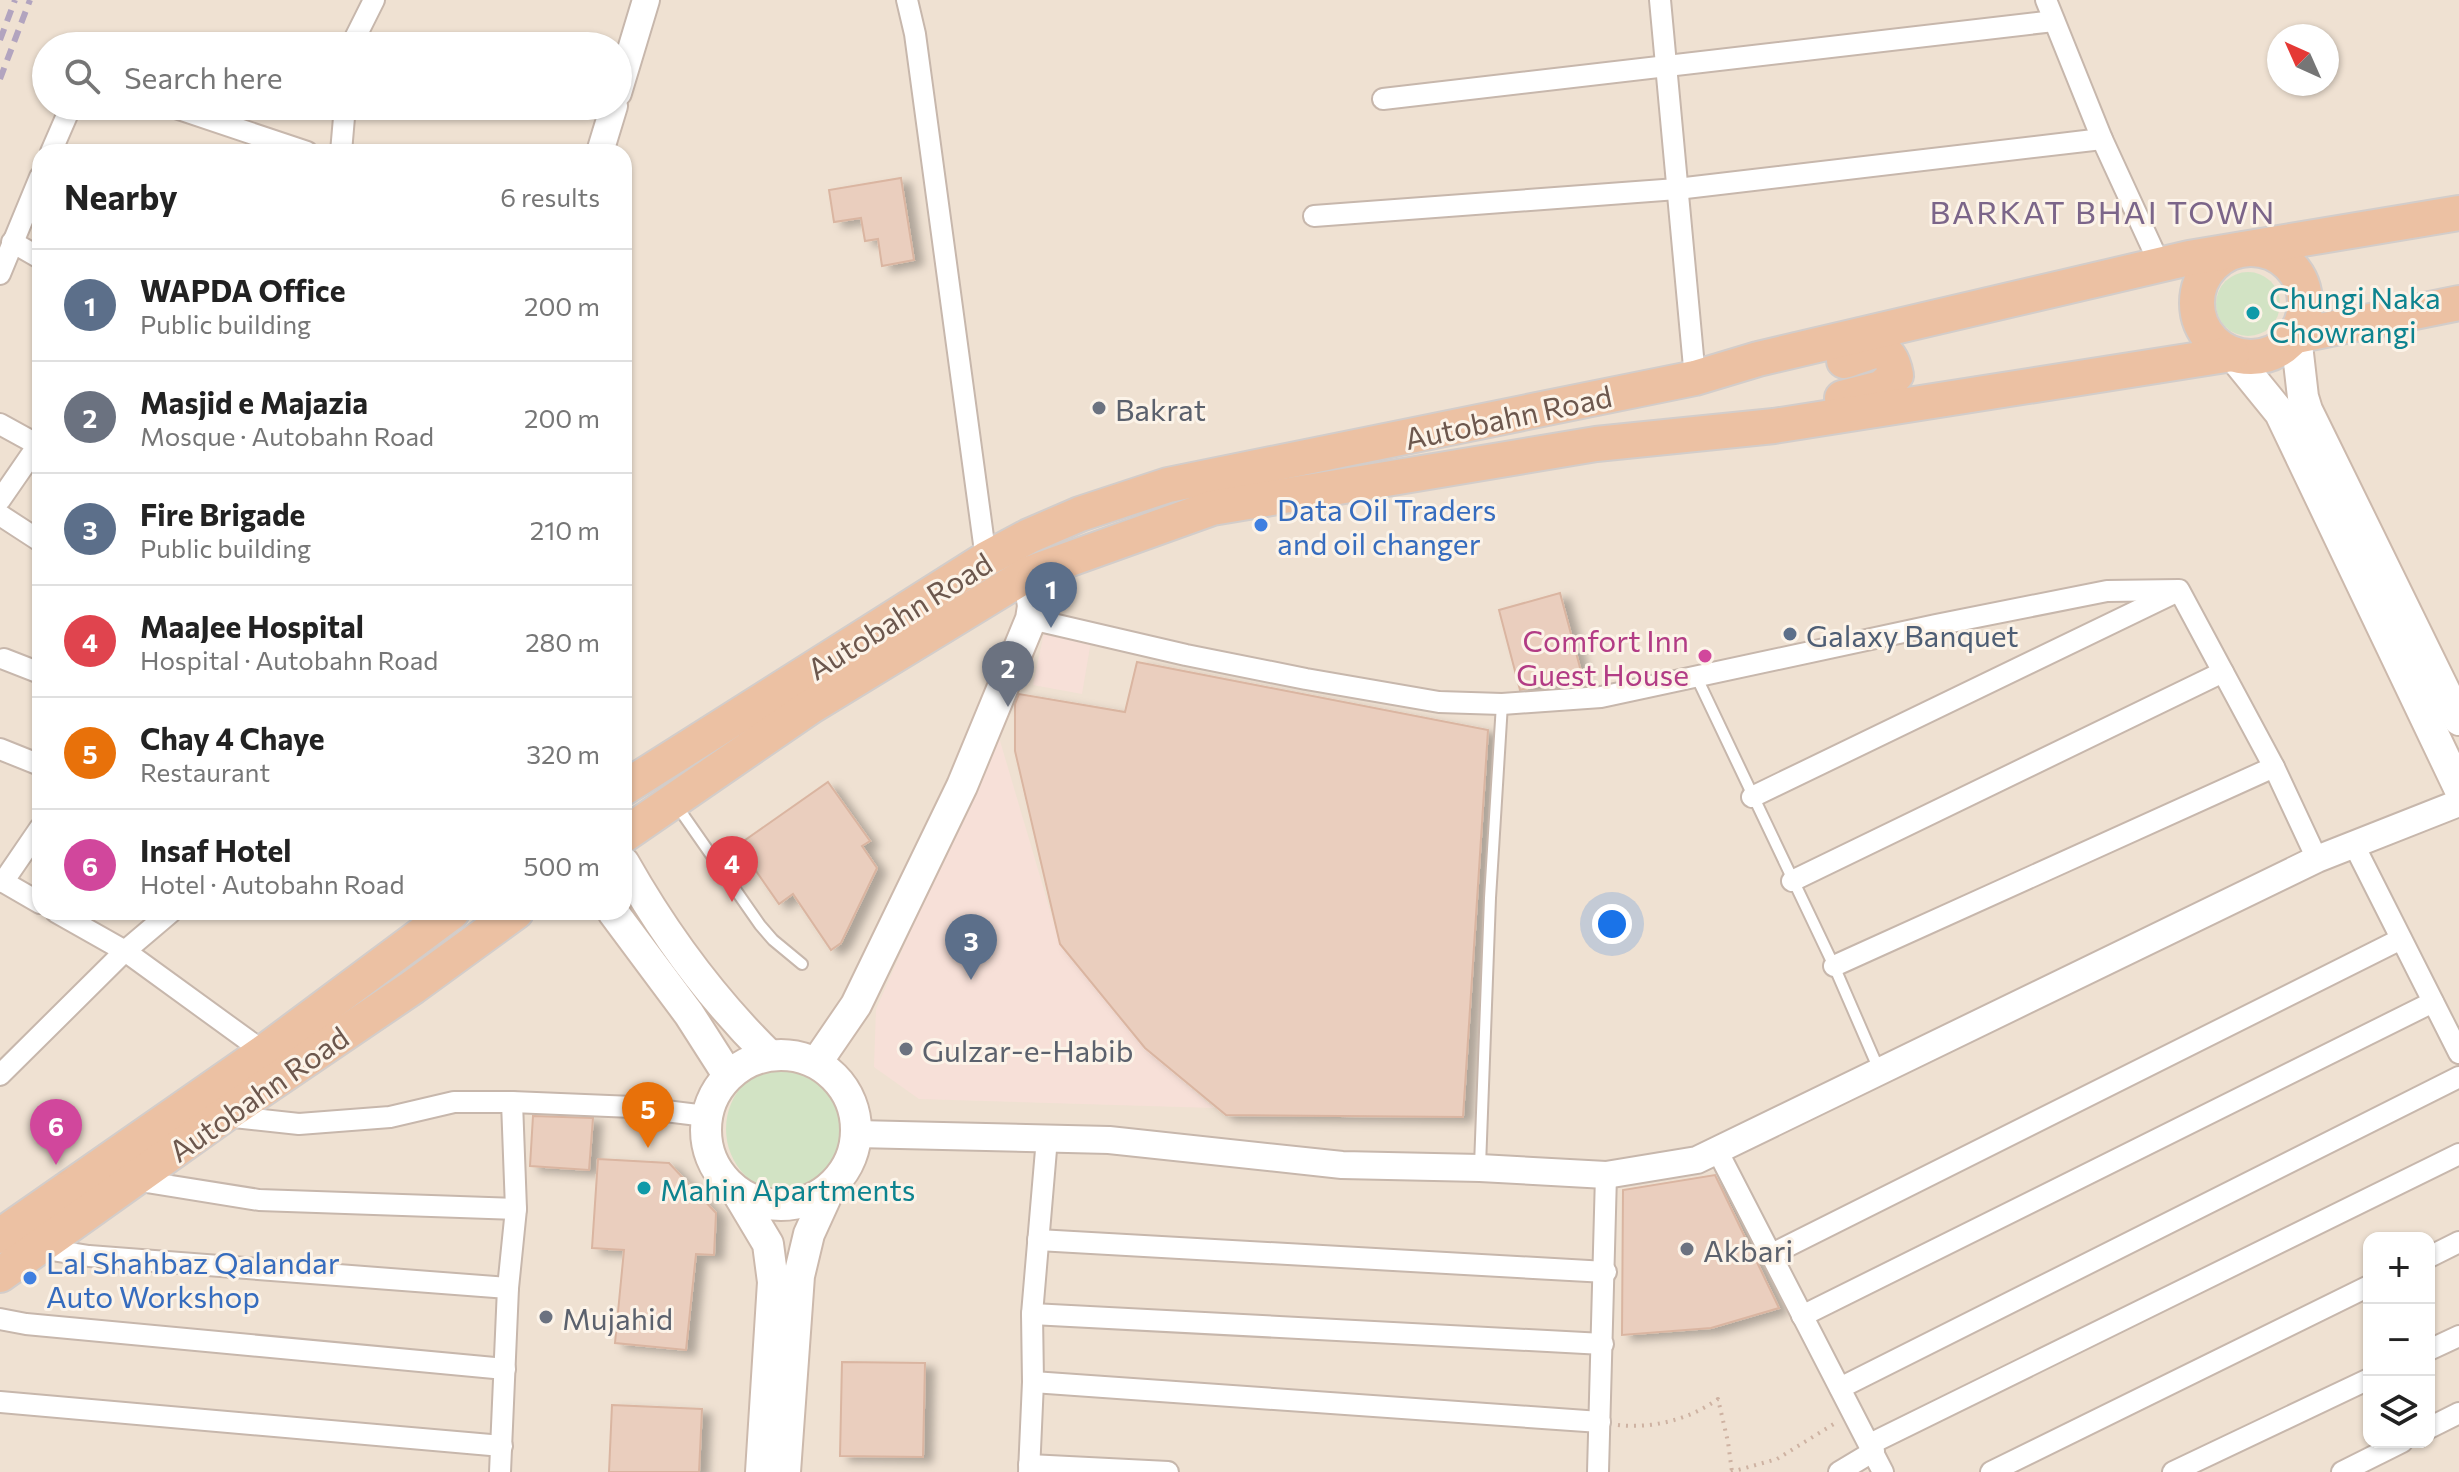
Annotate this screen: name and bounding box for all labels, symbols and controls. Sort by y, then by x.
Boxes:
north arrow [2267,24,2339,96]
search box [32,32,632,120]
icon: search [60,54,104,98]
text: Search here [124,58,283,95]
text: Nearby [64,175,178,217]
text: 6 results [500,181,600,212]
district label: BARKAT BHAI TOWN [1929,191,2277,231]
text: WAPDA Office [140,271,345,308]
place label: Chungi Naka Chowrangi [2269,278,2441,349]
text: 1 [84,290,96,321]
text: 200 m [524,290,600,321]
marker: Chungi Naka Chowrangi [2244,304,2262,322]
text: Public building [140,308,311,339]
street label: Autobahn Road [1401,376,1615,456]
text: Masjid e Majazia [140,383,368,420]
place label: Bakrat [1115,390,1206,427]
marker: Bakrat [1090,399,1108,417]
text: 2 [83,402,97,433]
text: 200 m [524,402,600,433]
text: Mosque · Autobahn Road [140,420,434,451]
place label: Data Oil Traders and oil changer [1277,490,1496,561]
text: Fire Brigade [140,495,305,532]
text: 3 [82,514,98,545]
text: 210 m [530,514,600,545]
marker: Data Oil Traders and oil changer [1252,516,1270,534]
text: Public building [140,532,311,563]
street label: Autobahn Road [800,543,998,687]
pin: 1 [1025,562,1077,628]
text: MaaJee Hospital [140,607,364,644]
place label: Galaxy Banquet [1806,616,2019,653]
place label: Comfort Inn Guest House [1516,621,1689,692]
marker: Galaxy Banquet [1781,625,1799,643]
text: 4 [82,626,98,657]
text: 280 m [525,626,600,657]
pin: 2 [982,641,1034,707]
text: Hospital · Autobahn Road [140,644,438,675]
marker: Comfort Inn Guest House [1696,647,1714,665]
text: Chay 4 Chaye [140,719,325,756]
text: 5 [82,738,98,769]
text: 320 m [526,738,600,769]
text: Restaurant [140,756,270,787]
text: Insaf Hotel [140,831,291,868]
pin: 4 [706,836,758,902]
text: 6 [82,850,98,881]
text: 500 m [523,850,600,881]
text: Hotel · Autobahn Road [140,868,404,899]
your location [1592,904,1632,944]
pin: 3 [945,914,997,980]
street label: Autobahn Road [161,1017,355,1169]
place label: Gulzar-e-Habib [922,1031,1134,1068]
marker: Gulzar-e-Habib [897,1040,915,1058]
pin: 5 [622,1082,674,1148]
pin: 6 [30,1099,82,1165]
place label: Mahin Apartments [660,1170,916,1207]
marker: Mahin Apartments [635,1179,653,1197]
place label: Akbari [1703,1231,1793,1268]
map controls [2363,1232,2435,1448]
button: + [2363,1232,2435,1304]
marker: Akbari [1678,1240,1696,1258]
place label: Lal Shahbaz Qalandar Auto Workshop [46,1243,340,1314]
marker: Lal Shahbaz Qalandar Auto Workshop [21,1269,39,1287]
place label: Mujahid [562,1299,673,1336]
button: − [2363,1304,2435,1376]
marker: Mujahid [537,1308,555,1326]
button: layers [2363,1376,2435,1448]

